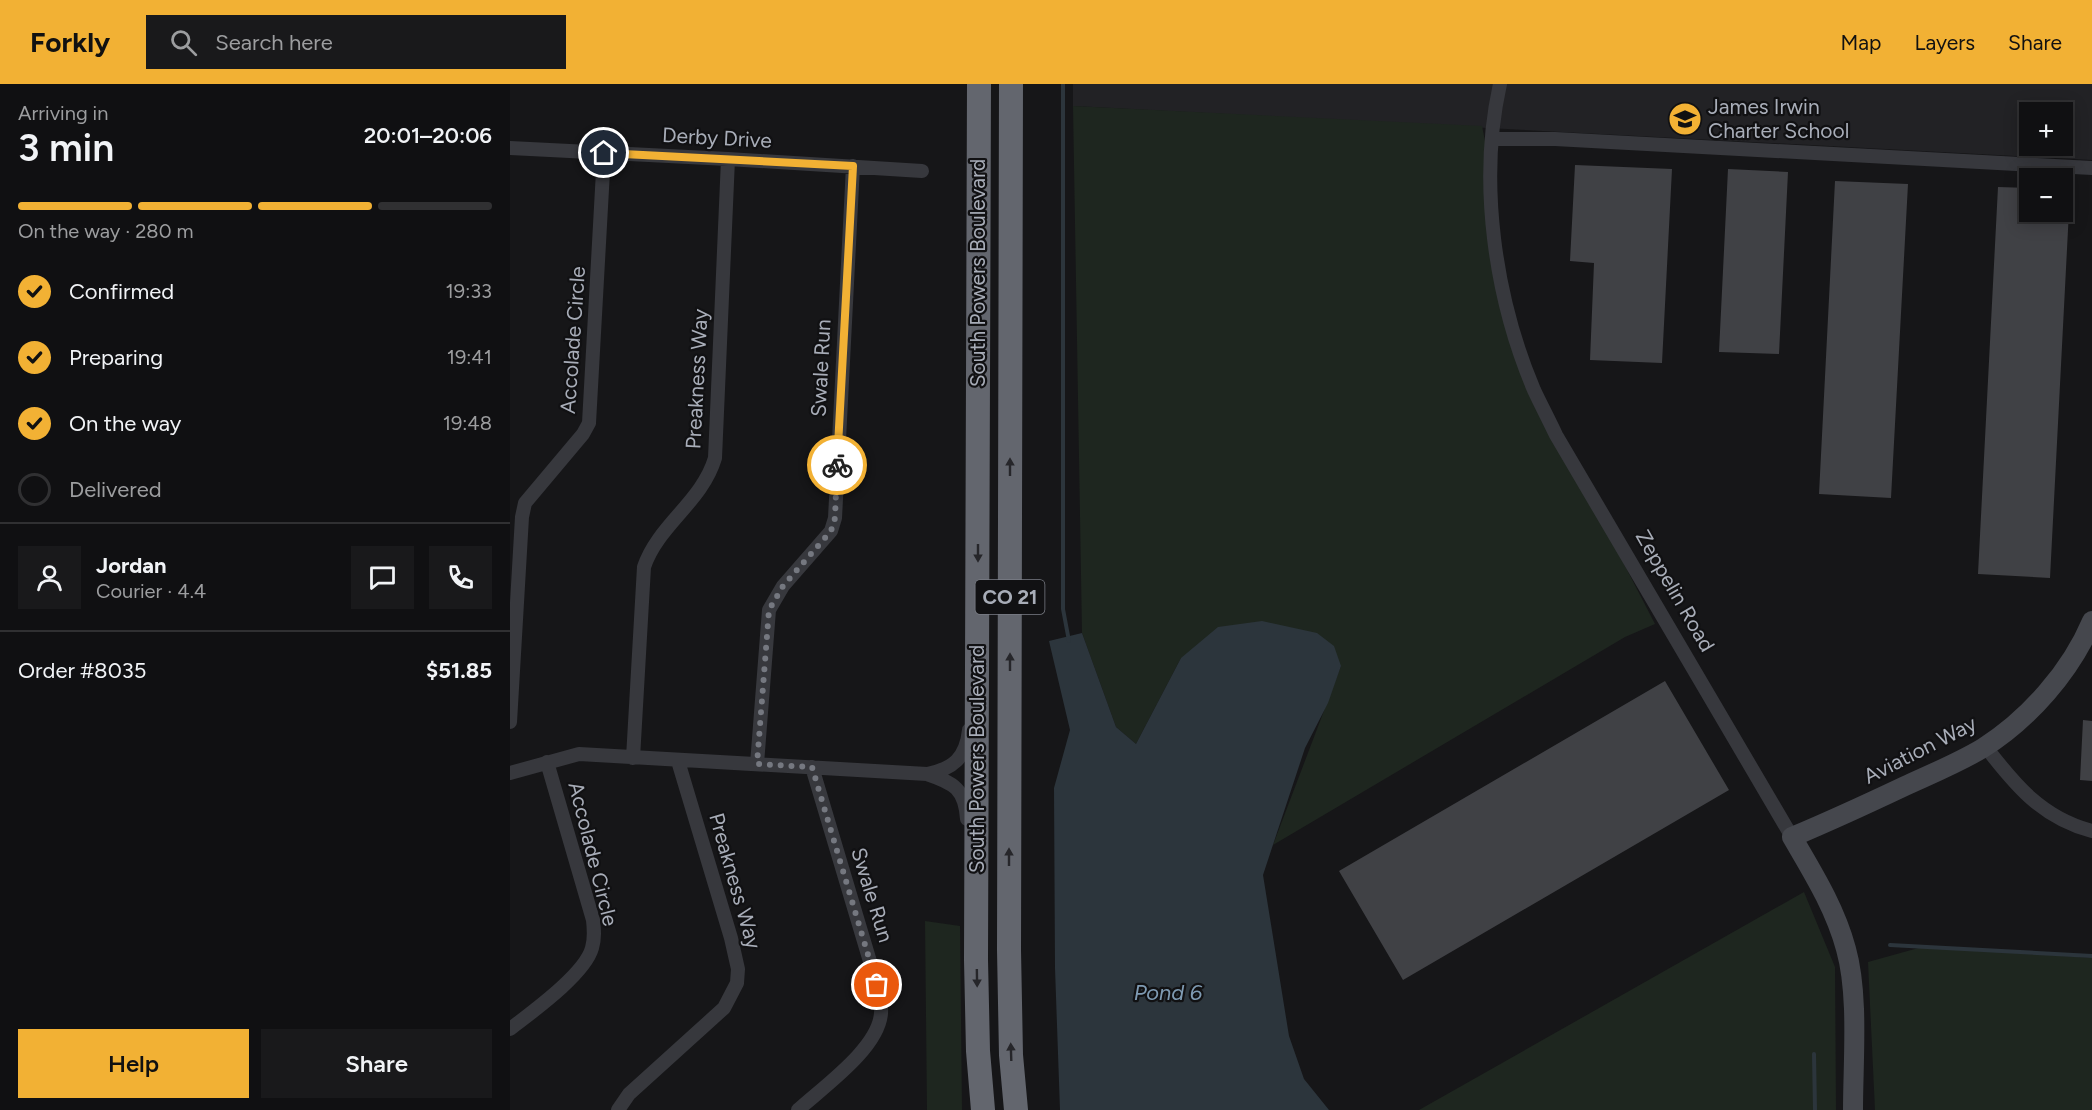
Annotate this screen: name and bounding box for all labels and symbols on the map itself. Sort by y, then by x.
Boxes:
place label: James Irwin Charter School [1708,94,1849,143]
school or university icon: James Irwin Charter School [1667,101,1703,137]
street label: Derby Drive [662,122,773,153]
pin [578,127,629,178]
street label: South Powers Boulevard [965,159,990,387]
street label: Accolade Circle [555,265,590,415]
street label: Preakness Way [680,308,713,450]
street label: Swale Run [805,319,836,417]
courier [807,435,867,495]
one-way arrow [1005,457,1015,476]
street label: Zeppelin Road [1631,526,1720,656]
one-way arrow [973,544,983,563]
road number: CO 21 [976,580,1044,614]
street label: South Powers Boulevard [964,645,989,873]
one-way arrow [1005,652,1015,671]
street label: Aviation Way [1859,710,1980,789]
street label: Accolade Circle [563,779,623,929]
street label: Preakness Way [704,810,767,952]
street label: Swale Run [846,844,899,945]
one-way arrow [1004,847,1014,866]
pin [851,959,902,1010]
one-way arrow [972,969,981,988]
water label: Pond 6 [1134,979,1203,1006]
one-way arrow [1007,1042,1016,1061]

